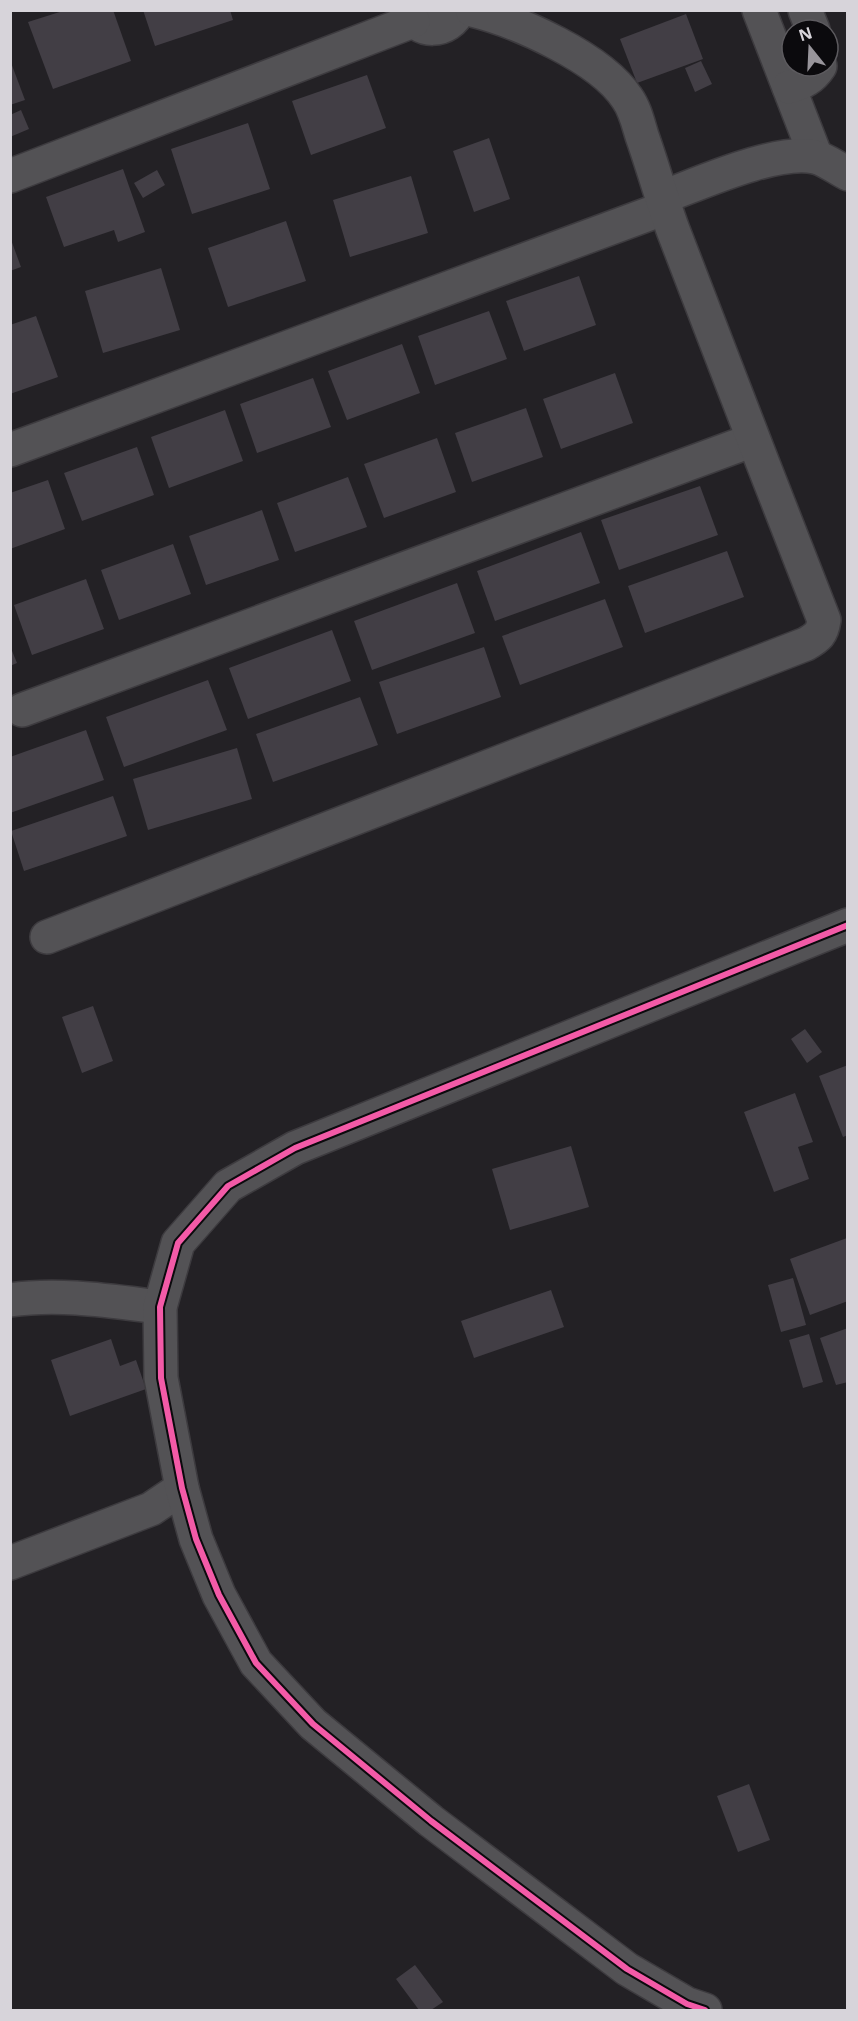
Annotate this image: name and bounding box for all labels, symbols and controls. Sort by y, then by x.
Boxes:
north arrow [780,18,840,78]
text: N [796,21,815,46]

